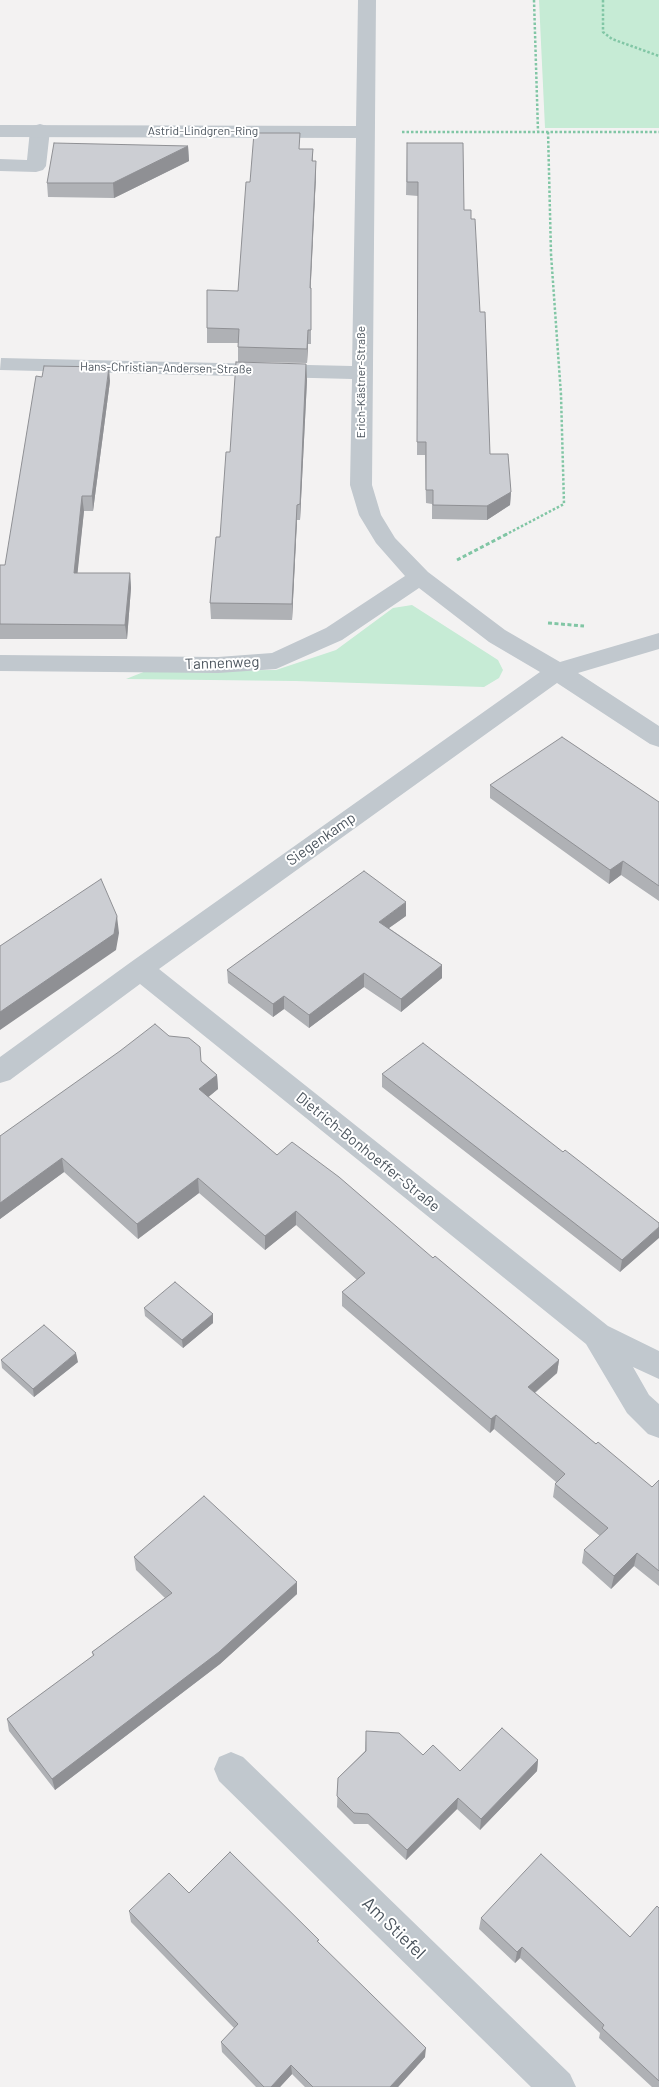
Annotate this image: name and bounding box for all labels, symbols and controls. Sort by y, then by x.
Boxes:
street label: Astrid-Lindgren-Ring [148,124,258,138]
street label: Erich-Kästner-Straße [354,326,368,438]
street label: Hans-Christian-Andersen-Straße [80,359,252,377]
street label: Tannenweg [184,653,260,673]
street label: Siegenkamp [283,809,359,869]
street label: Dietrich-Bonhoeffer-Straße [292,1088,444,1216]
street label: Am Stiefel [358,1893,430,1963]

